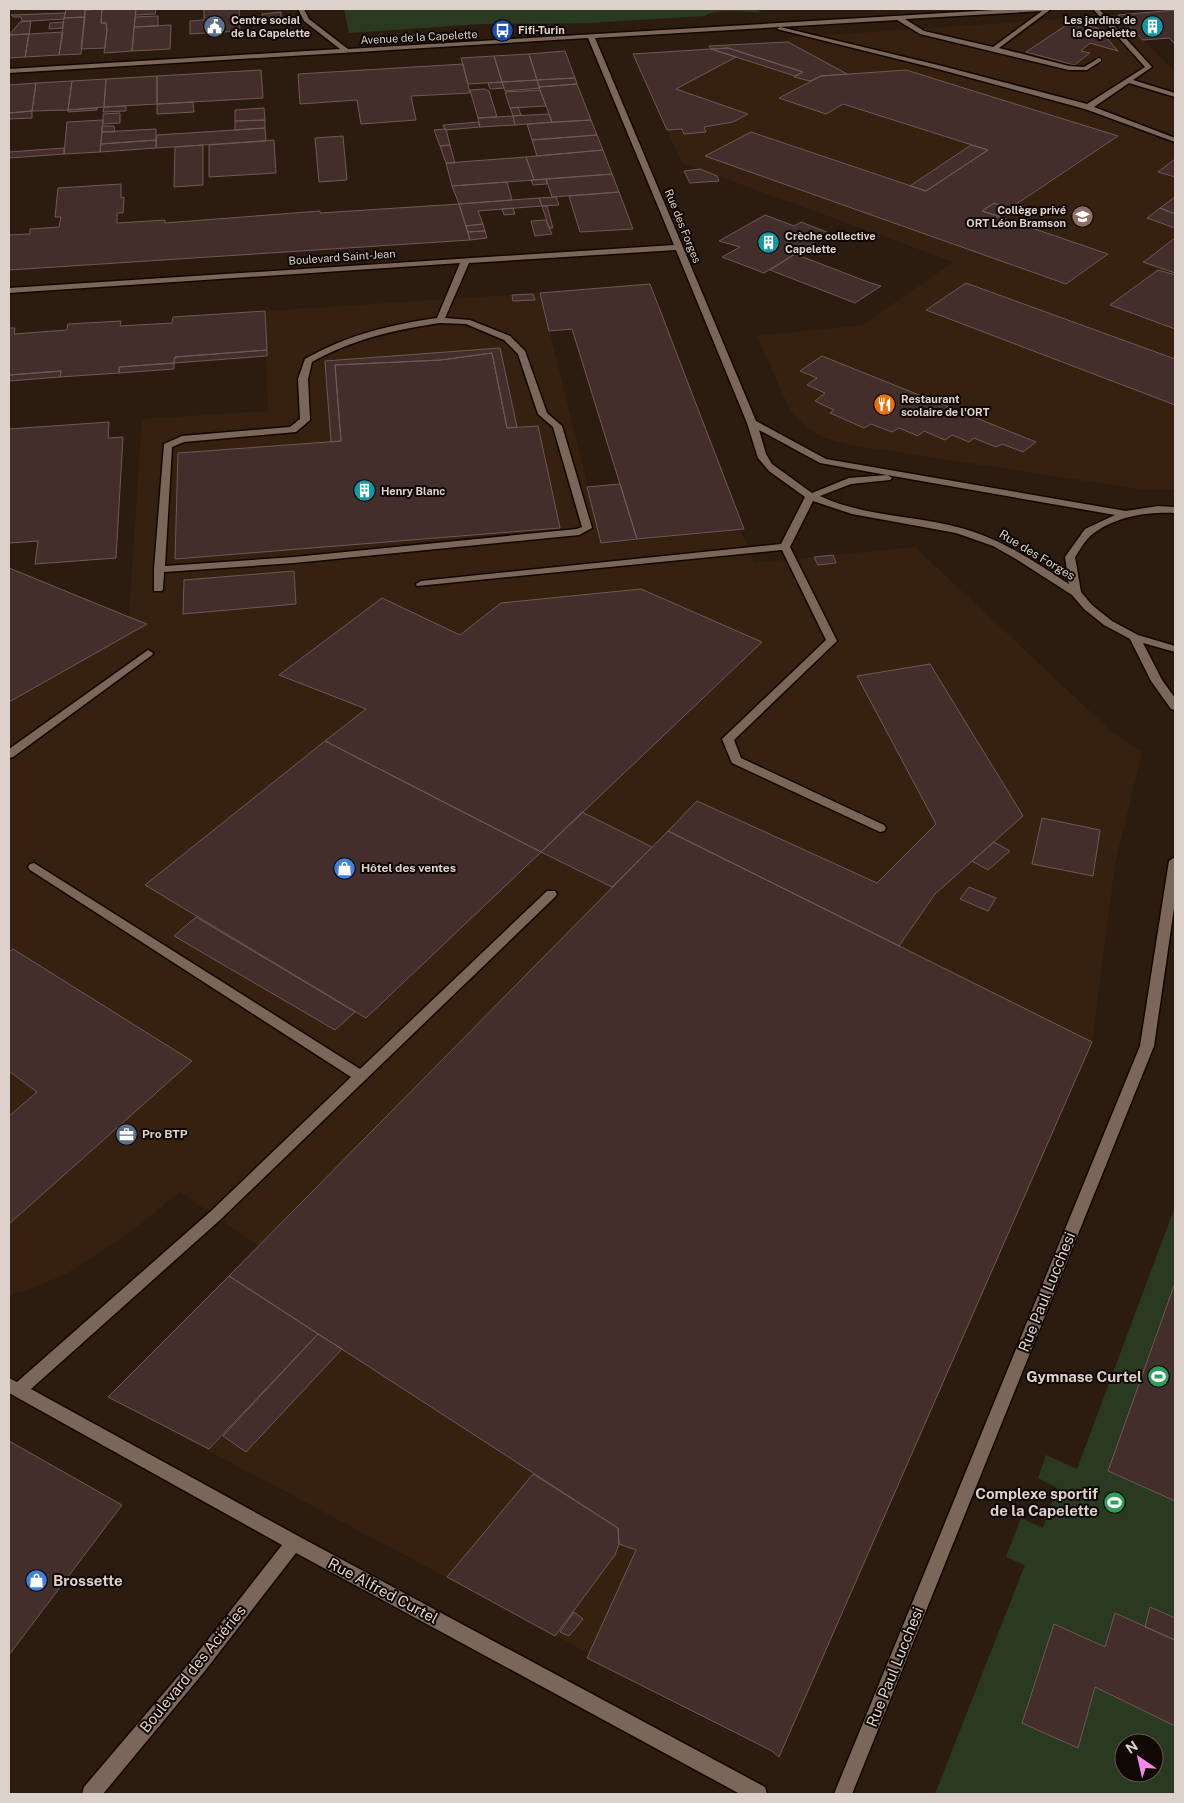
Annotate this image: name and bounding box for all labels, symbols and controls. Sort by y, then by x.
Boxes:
public building icon: Centre social de la Capelette [203,14,227,38]
place label: Centre social de la Capelette [231,14,310,39]
place label: Les jardins de la Capelette [1064,14,1136,39]
building icon: Les jardins de la Capelette [1140,14,1164,38]
bus stop icon: Fifi-Turin [490,18,514,42]
place label: Fifi-Turin [518,24,565,36]
street label: Avenue de la Capelette [360,28,478,46]
street label: Rue des Forges [663,187,703,265]
place label: Collège privé ORT Léon Bramson [966,204,1066,229]
school or university icon: Collège privé ORT Léon Bramson [1070,204,1094,228]
building icon: Crèche collective Capelette [757,230,781,254]
place label: Crèche collective Capelette [785,230,876,255]
street label: Boulevard Saint-Jean [288,247,396,267]
restaurant icon: Restaurant scolaire de l'ORT [873,393,897,417]
place label: Restaurant scolaire de l'ORT [901,393,990,418]
building icon: Henry Blanc [353,479,377,503]
place label: Henry Blanc [381,485,445,497]
street label: Rue des Forges [997,527,1077,583]
shop icon: Hôtel des ventes [333,856,357,880]
place label: Hôtel des ventes [361,861,456,875]
office icon: Pro BTP [114,1122,138,1146]
place label: Pro BTP [142,1127,188,1141]
street label: Rue Paul Lucchesi [1015,1230,1078,1354]
sports icon: Gymnase Curtel [1146,1365,1170,1389]
place label: Gymnase Curtel [1026,1368,1142,1385]
place label: Complexe sportif de la Capelette [975,1485,1098,1519]
sports icon: Complexe sportif de la Capelette [1102,1491,1126,1515]
street label: Rue Alfred Curtel [325,1554,441,1627]
shop icon: Brossette [25,1569,49,1593]
place label: Brossette [53,1572,123,1589]
street label: Boulevard des Aciéries [136,1602,249,1736]
street label: Rue Paul Lucchesi [863,1605,926,1729]
north arrow [1114,1733,1164,1783]
text: N [1123,1738,1141,1757]

